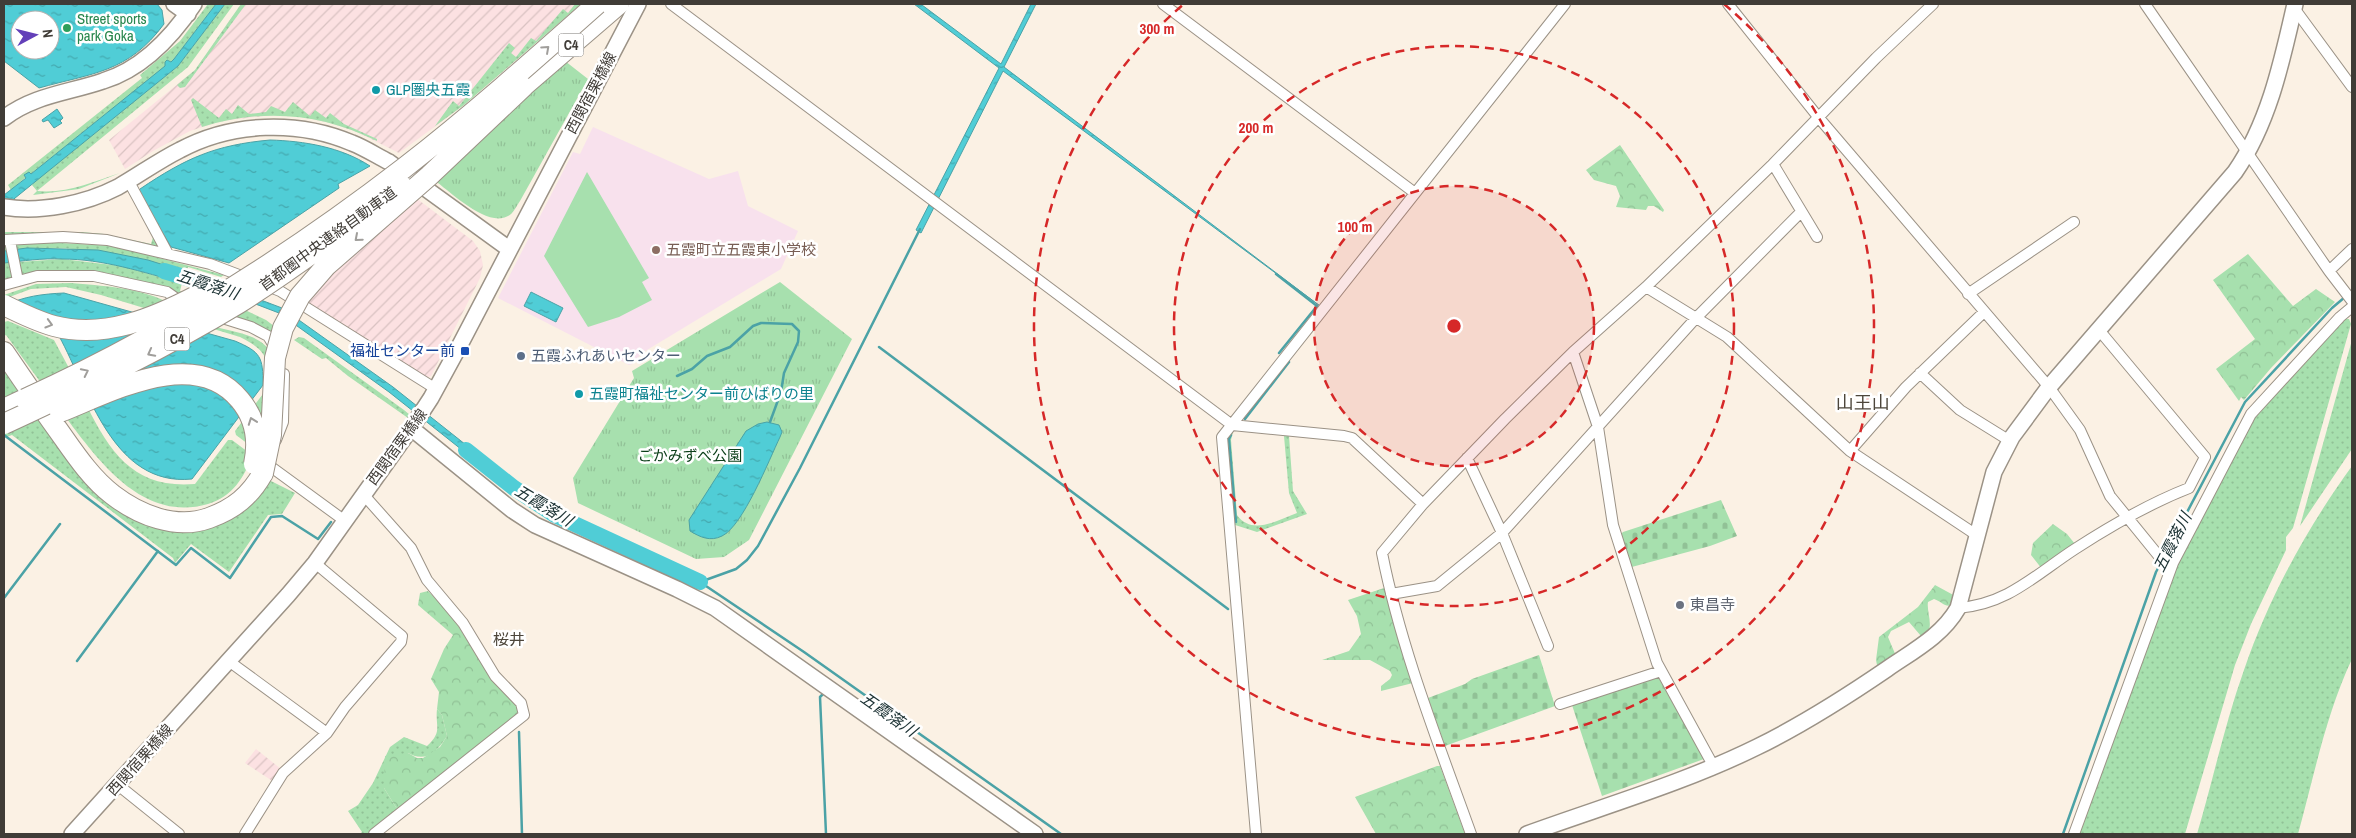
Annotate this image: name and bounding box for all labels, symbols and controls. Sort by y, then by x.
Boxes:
place label: Street sports park Goka [77,8,147,46]
north arrow [10,10,60,60]
text: 300 m [1140,18,1174,39]
marker: Street sports park Goka [61,22,73,34]
text: N [38,28,57,39]
road number: C4 [558,34,584,56]
one-way arrow [541,45,550,54]
street label: 西関宿栗橋線 [560,48,621,137]
place label: GLP圏央五霞 [386,79,471,100]
marker: GLP圏央五霞 [370,84,382,96]
text: 200 m [1239,117,1273,138]
street label: 首都圏中央連絡自動車道 [255,182,401,296]
text: 100 m [1338,216,1372,237]
one-way arrow [355,232,364,241]
place label: 五霞町立五霞東小学校 [666,239,816,260]
marker: 五霞町立五霞東小学校 [650,244,662,256]
water label: 五霞落川 [174,264,244,305]
centre of rings [1445,317,1463,335]
one-way arrow [44,318,53,329]
road number: C4 [164,328,190,350]
place label: 福祉センター前 [350,340,455,361]
marker: 福祉センター前 [459,345,471,357]
place label: 五霞ふれあいセンター [531,345,681,366]
one-way arrow [147,347,156,357]
marker: 五霞ふれあいセンター [515,350,527,362]
one-way arrow [80,367,89,378]
place label: 五霞町福祉センター前ひばりの里 [589,383,814,404]
marker: 五霞町福祉センター前ひばりの里 [573,388,585,400]
district label: 山王山 [1836,390,1890,415]
street label: 西関宿栗橋線 [362,404,432,489]
one-way arrow [248,417,258,426]
park label: ごかみずべ公園 [638,445,742,466]
water label: 五霞落川 [511,479,579,532]
water label: 五霞落川 [2148,507,2197,576]
place label: 東昌寺 [1690,594,1735,615]
marker: 東昌寺 [1674,599,1686,611]
district label: 桜井 [493,628,525,650]
water label: 五霞落川 [856,687,923,743]
street label: 西関宿栗橋線 [102,719,178,800]

